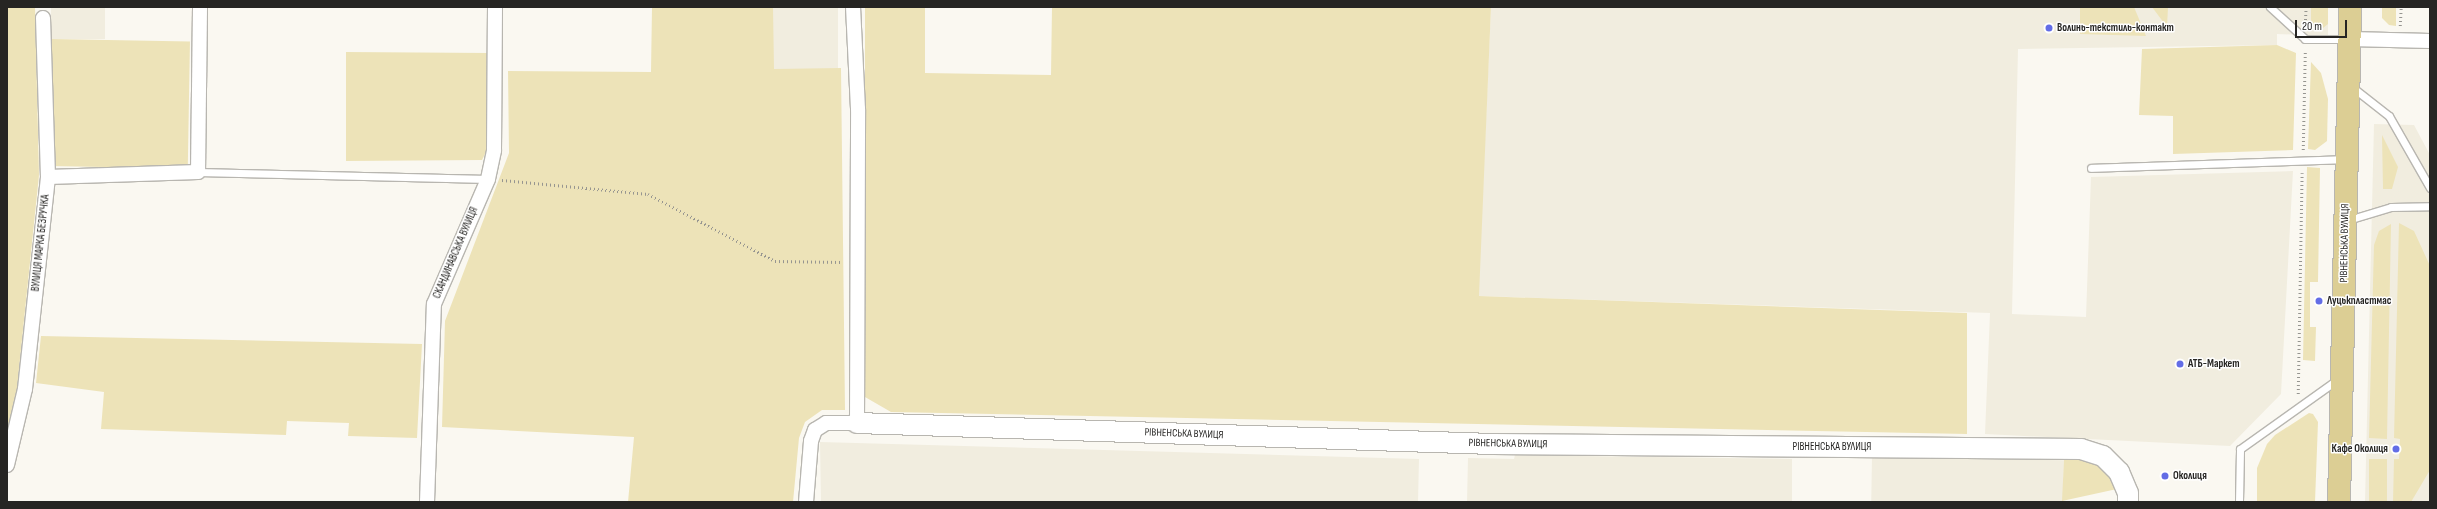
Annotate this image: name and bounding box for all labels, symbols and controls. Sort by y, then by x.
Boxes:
scale bar [2297,12,2349,38]
text: 20 m [2302,19,2322,34]
place label: Волинь-текстиль-контакт [2057,21,2174,35]
marker: Волинь-текстиль-контакт [2044,23,2054,33]
street label: ВУЛИЦЯ МАРКА БЕЗРУЧКА [29,194,53,292]
street label: РІВНЕНСЬКА ВУЛИЦЯ [2338,203,2352,283]
street label: СКАНДИНАВСЬКА ВУЛИЦЯ [431,205,481,301]
place label: Луцькпластмас [2327,294,2391,308]
marker: Луцькпластмас [2314,296,2324,306]
place label: АТБ-Маркет [2188,357,2240,371]
marker: АТБ-Маркет [2175,359,2185,369]
street label: РІВНЕНСЬКА ВУЛИЦЯ [1144,426,1224,442]
street label: РІВНЕНСЬКА ВУЛИЦЯ [1468,437,1548,451]
street label: РІВНЕНСЬКА ВУЛИЦЯ [1793,440,1871,454]
place label: Кафе Околиця [2332,442,2388,456]
marker: Кафе Околиця [2391,444,2401,454]
place label: Околиця [2173,469,2207,483]
marker: Околиця [2160,471,2170,481]

